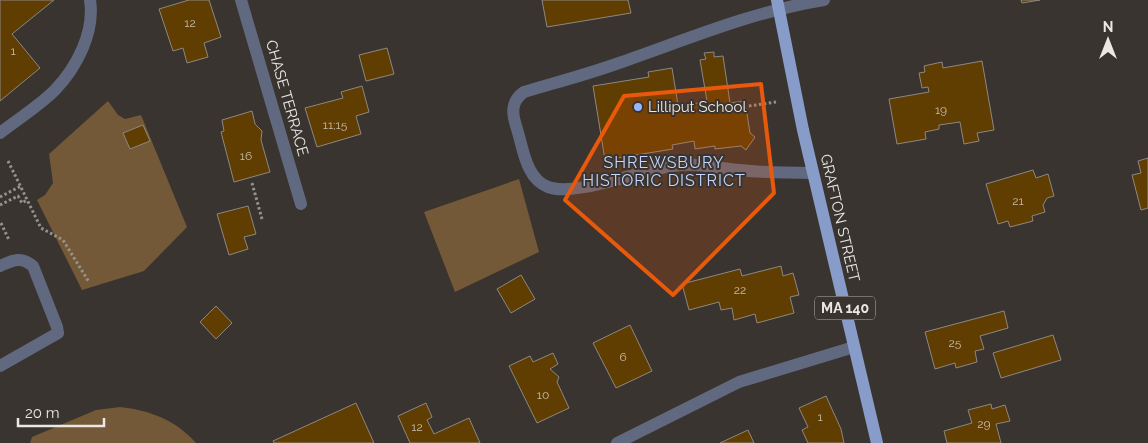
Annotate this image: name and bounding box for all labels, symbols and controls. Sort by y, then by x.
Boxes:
north arrow [1083,15,1133,65]
house number: 12 [184,16,196,30]
text: N [1103,19,1113,35]
street label: CHASE TERRACE [262,38,312,158]
house number: 1 [10,44,16,58]
place label: Lilliput School [648,98,747,116]
marker: Lilliput School [632,101,644,113]
house number: 19 [935,103,947,117]
house number: 11;15 [323,118,348,132]
house number: 16 [240,149,252,163]
street label: GRAFTON STREET [817,152,863,284]
district label: SHREWSBURY HISTORIC DISTRICT [582,153,746,190]
house number: 21 [1012,194,1024,208]
house number: 22 [734,283,746,297]
road number: MA 140 [815,296,875,320]
house number: 25 [949,336,962,350]
house number: 6 [619,350,627,364]
house number: 10 [537,388,549,402]
scale bar [18,396,104,428]
text: 20 m [25,404,60,422]
house number: 1 [817,410,823,424]
house number: 29 [977,417,991,431]
house number: 12 [411,420,423,434]

